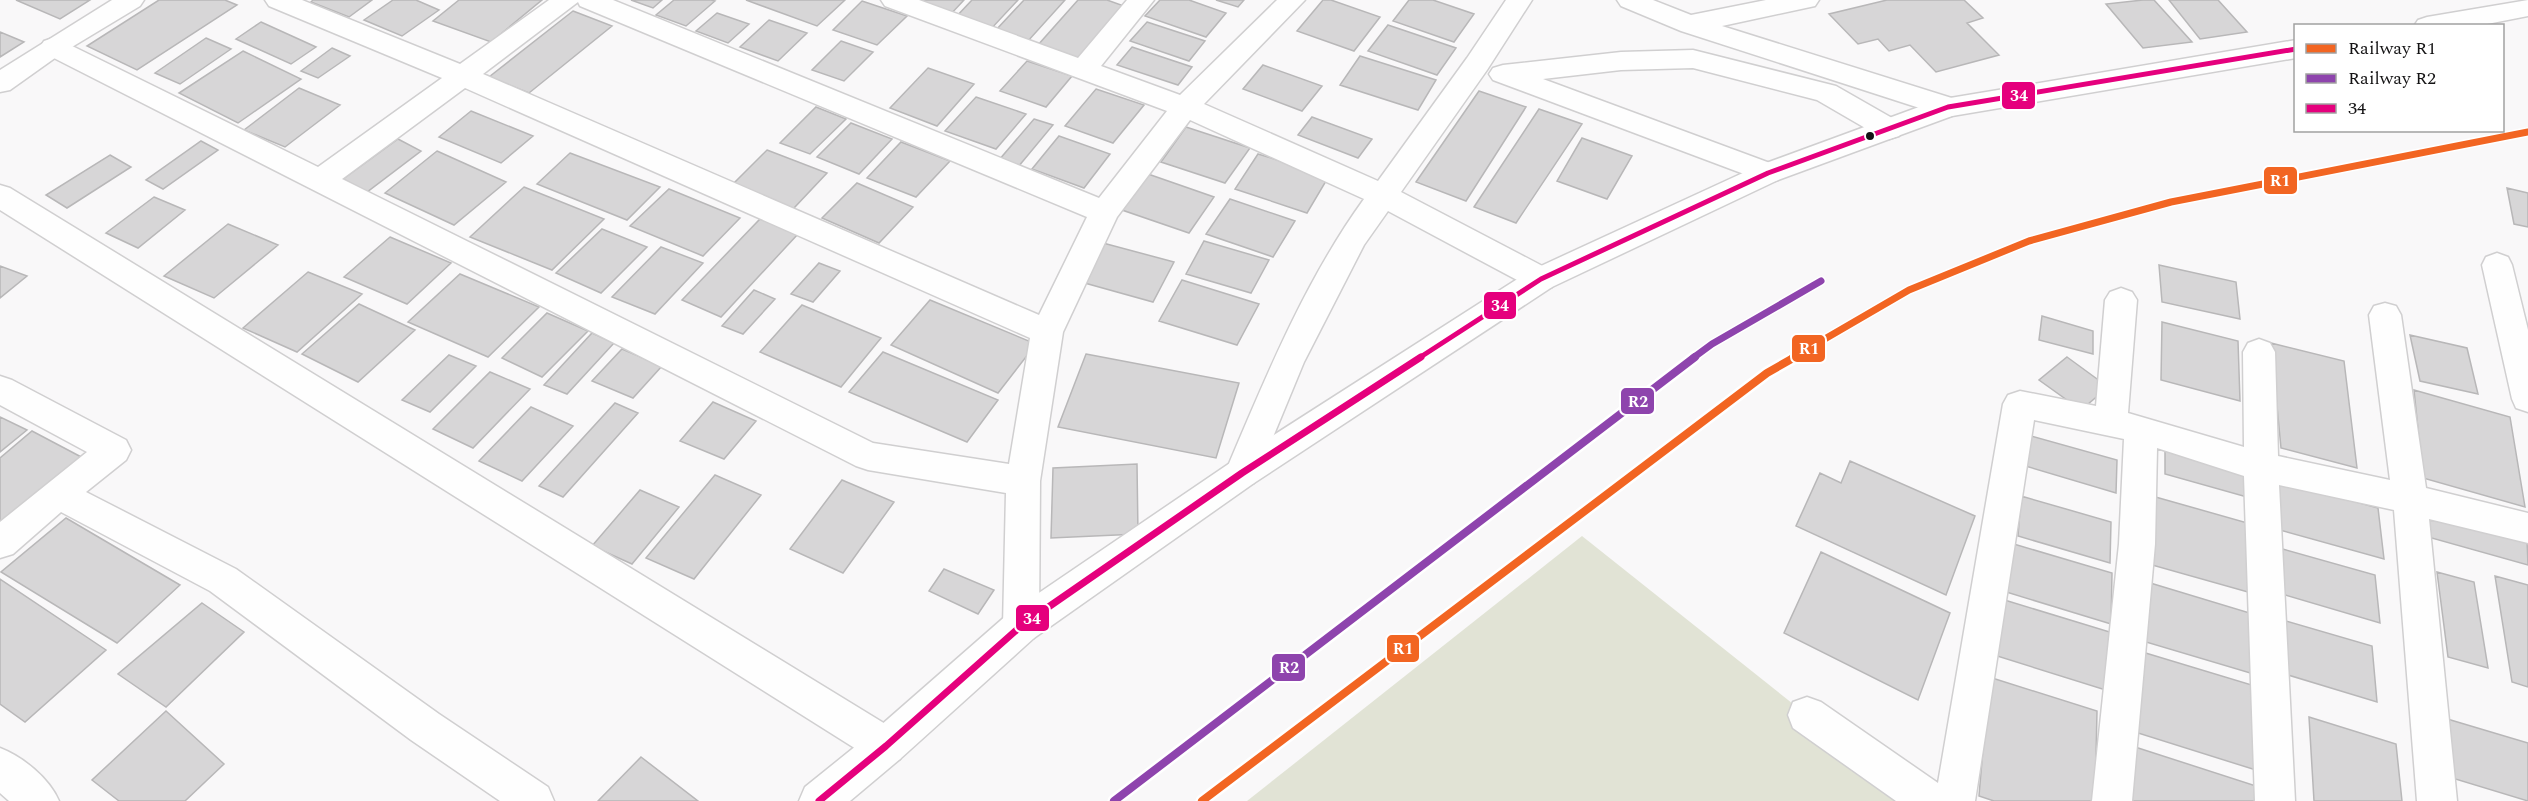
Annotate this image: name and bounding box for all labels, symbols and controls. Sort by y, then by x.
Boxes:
legend [2294,24,2504,132]
text: Railway R1 [2348,35,2436,62]
text: Railway R2 [2348,65,2436,92]
line badge: 34 [2001,81,2036,110]
text: 34 [2010,84,2028,108]
text: 34 [2348,95,2366,122]
unlabelled marker [1864,130,1876,142]
line badge: R1 [2263,166,2298,195]
text: R1 [2270,169,2290,193]
line badge: 34 [1483,291,1517,320]
text: 34 [1491,294,1509,318]
line badge: R1 [1791,334,1826,363]
text: R1 [1799,337,1819,361]
line badge: R2 [1620,387,1655,415]
text: R2 [1628,390,1648,414]
line badge: 34 [1015,604,1050,632]
text: 34 [1023,607,1041,631]
line badge: R1 [1386,634,1420,663]
text: R1 [1393,637,1413,661]
line badge: R2 [1271,653,1306,682]
text: R2 [1279,656,1299,680]

